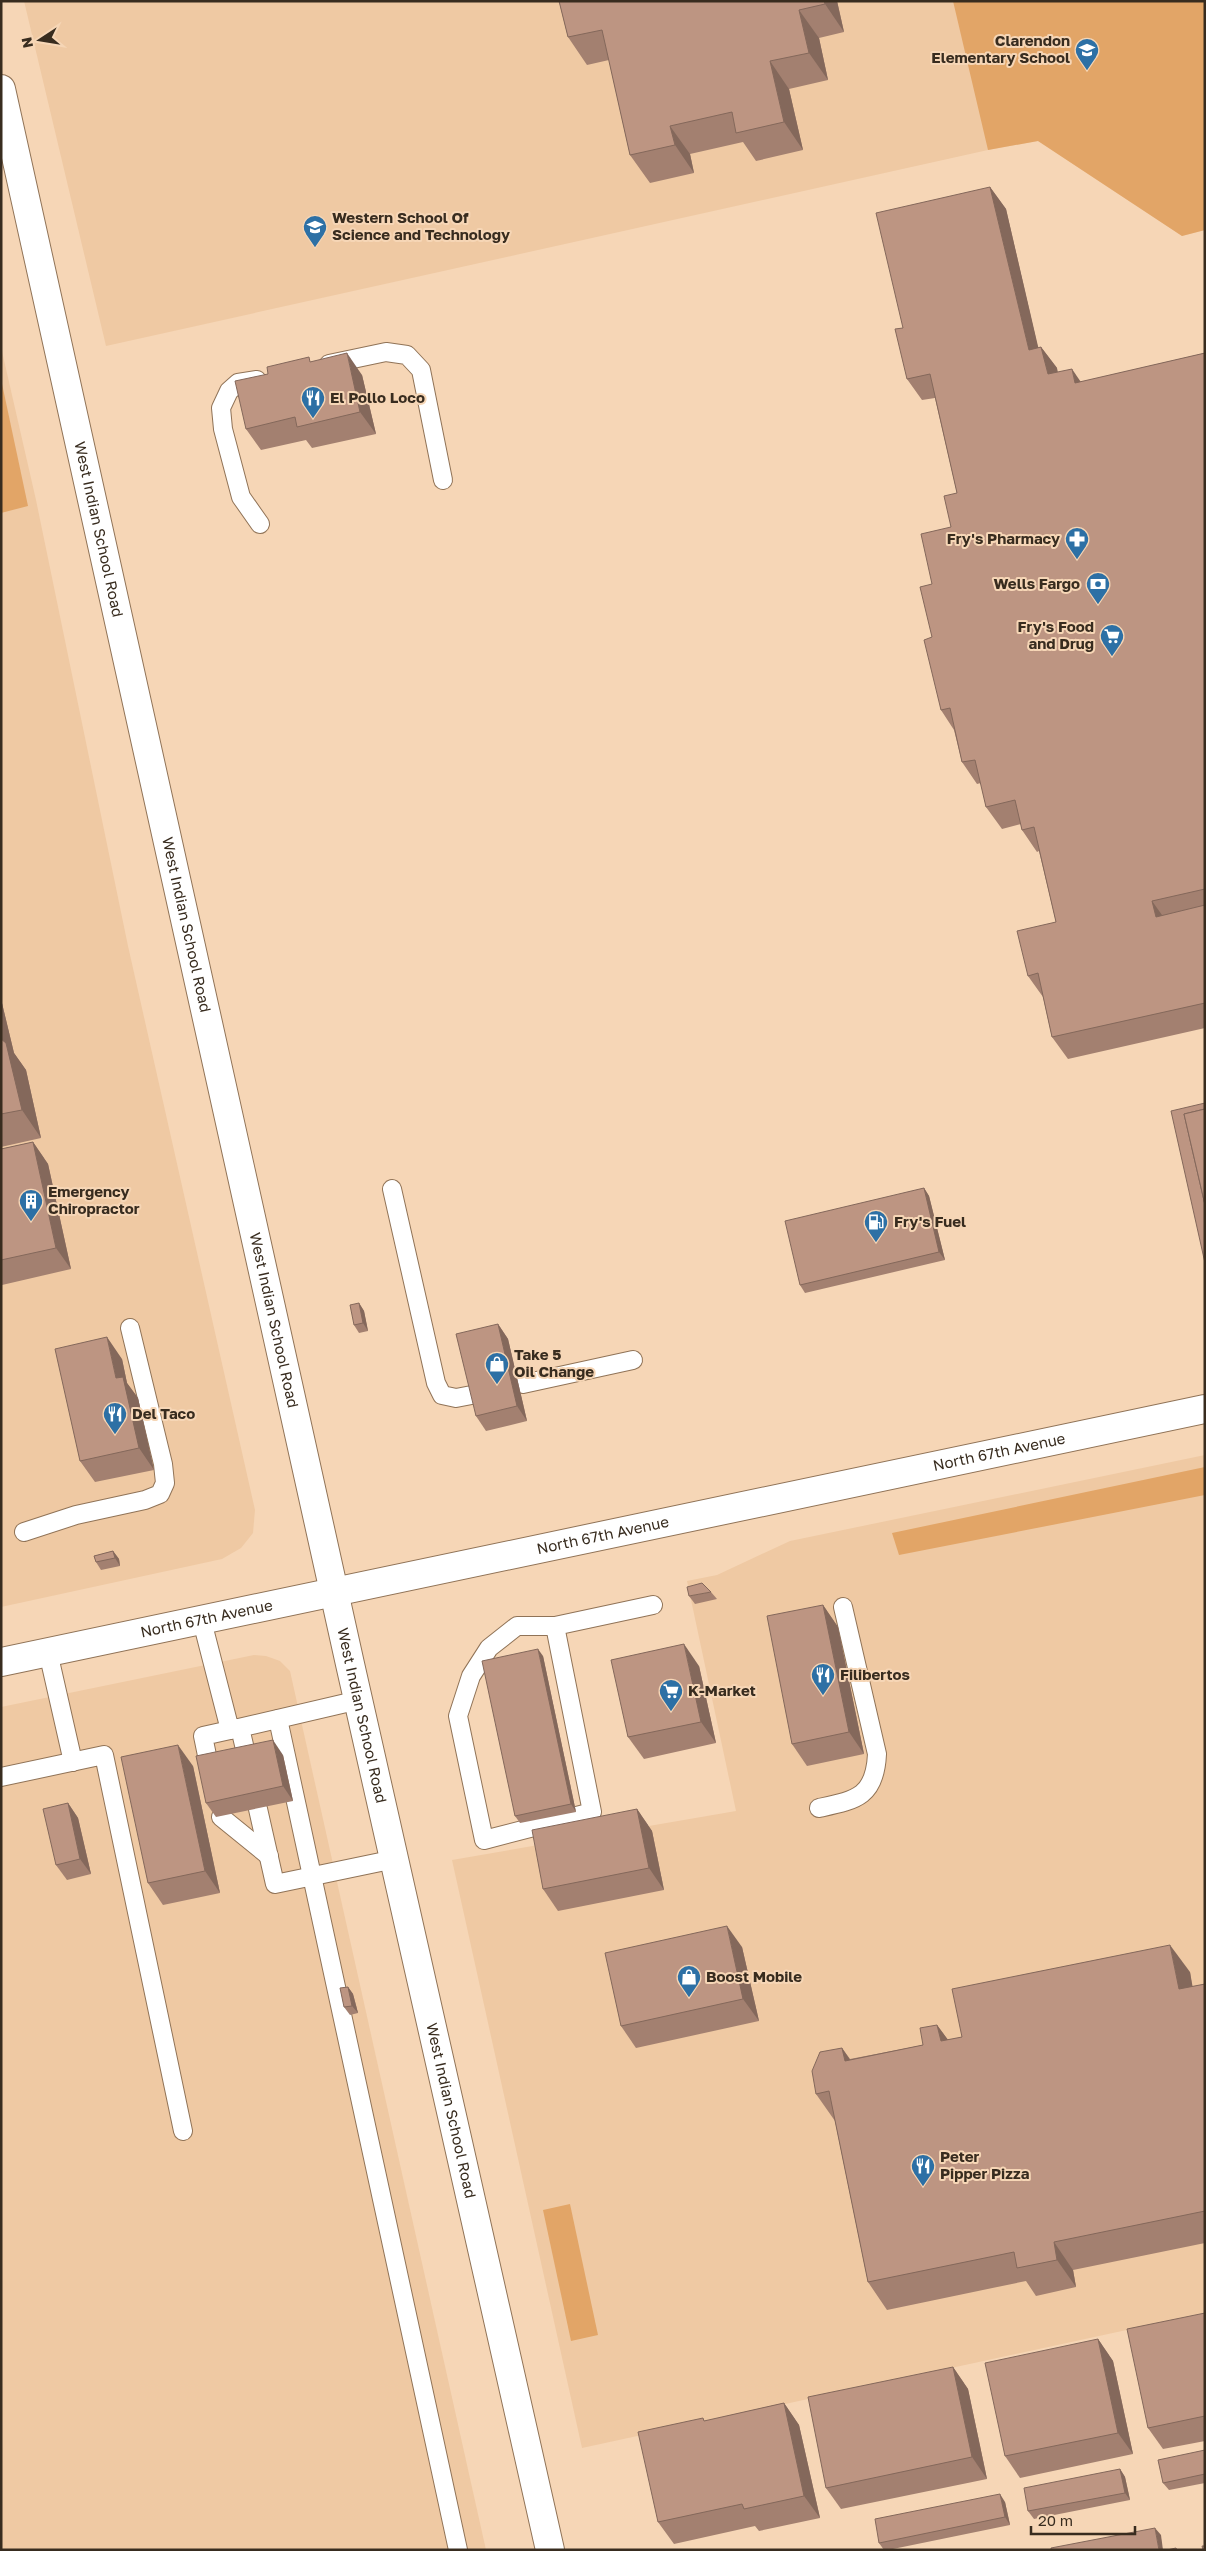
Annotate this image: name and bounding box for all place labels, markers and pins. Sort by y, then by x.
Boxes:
place label: Clarendon Elementary School [931,31,1070,66]
school or university icon: Clarendon Elementary School [1074,37,1100,71]
place label: Western School Of Science and Technology [332,208,510,243]
school or university icon: Western School Of Science and Technology [302,214,328,248]
restaurant icon: El Pollo Loco [300,385,326,419]
place label: El Pollo Loco [330,388,425,406]
pharmacy icon: Fry's Pharmacy [1064,526,1090,560]
place label: Fry's Pharmacy [947,529,1060,547]
bank icon: Wells Fargo [1085,571,1111,605]
place label: Wells Fargo [994,574,1080,592]
place label: Fry's Food and Drug [1018,617,1094,652]
supermarket icon: Fry's Food and Drug [1099,623,1125,657]
place label: Emergency Chiropractor [48,1182,140,1217]
building icon: Emergency Chiropractor [18,1188,44,1222]
fuel station icon: Fry's Fuel [863,1209,889,1243]
place label: Fry's Fuel [894,1212,966,1230]
place label: Take 5 Oil Change [514,1345,594,1380]
shop icon: Take 5 Oil Change [484,1351,510,1385]
restaurant icon: Del Taco [102,1401,128,1435]
place label: Del Taco [132,1404,195,1422]
restaurant icon: Filibertos [810,1662,836,1696]
place label: Filibertos [840,1665,910,1683]
supermarket icon: K-Market [658,1678,684,1712]
place label: K-Market [688,1681,756,1699]
shop icon: Boost Mobile [676,1964,702,1998]
place label: Boost Mobile [706,1967,802,1985]
place label: Peter Pipper Pizza [940,2147,1030,2182]
restaurant icon: Peter Pipper Pizza [910,2153,936,2187]

